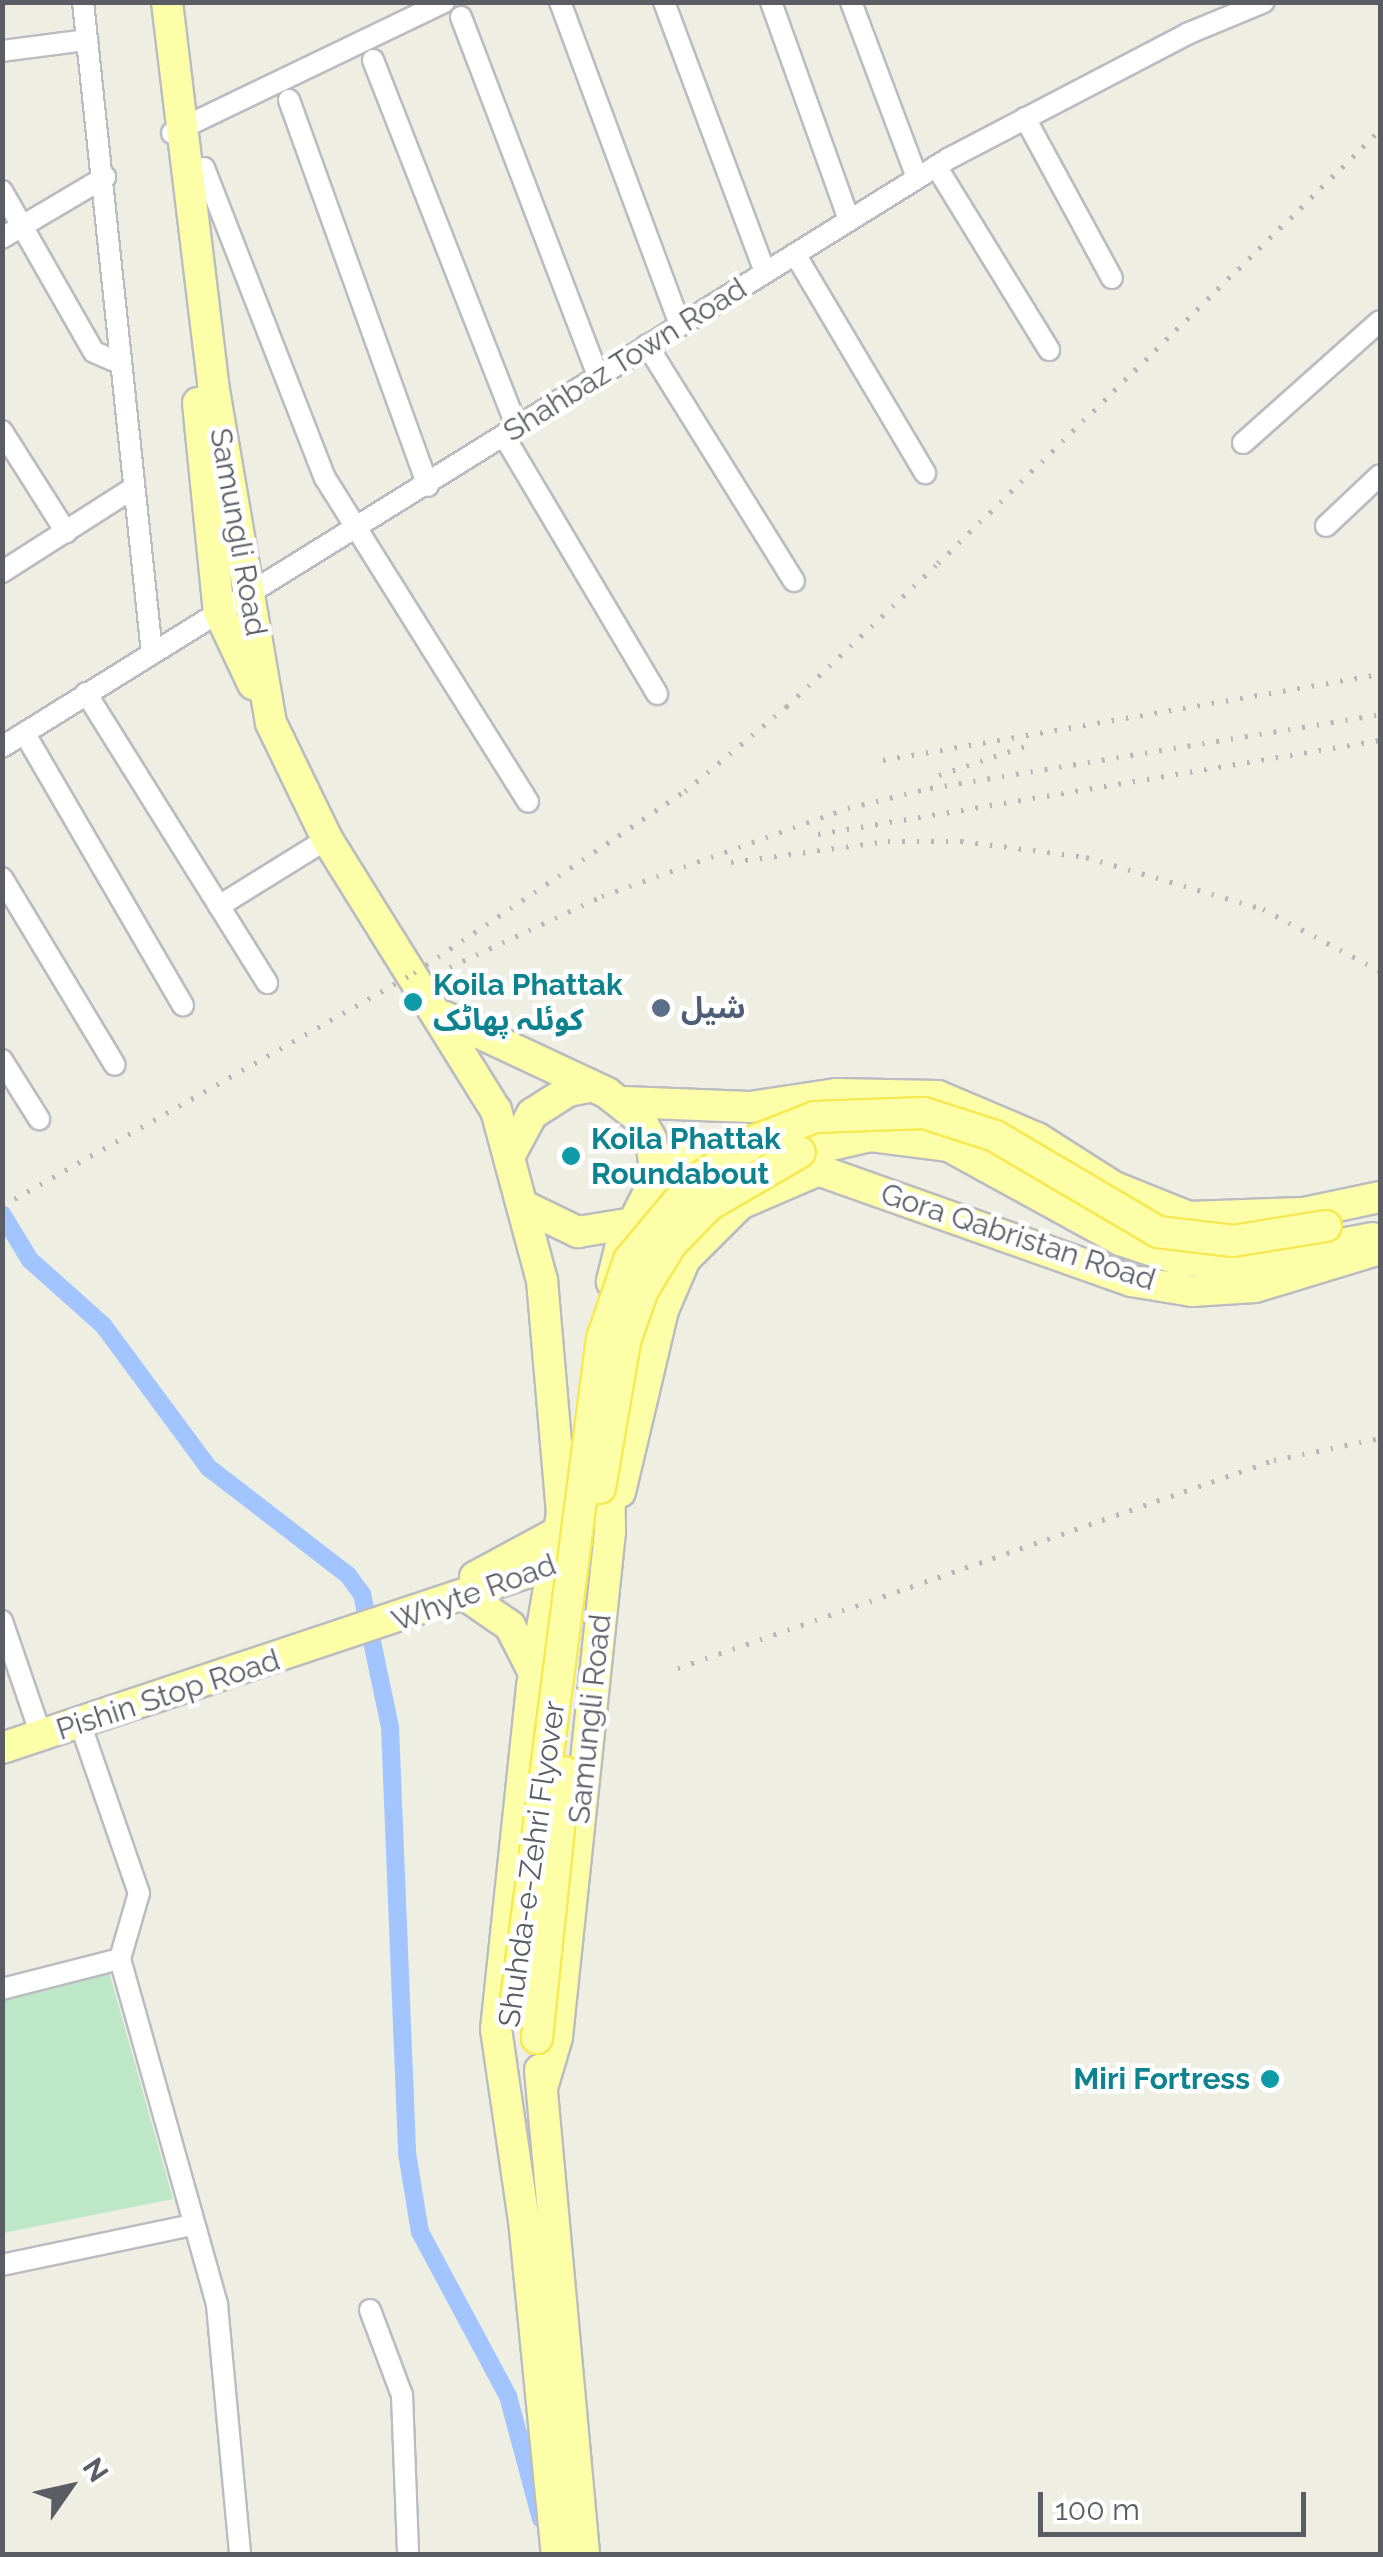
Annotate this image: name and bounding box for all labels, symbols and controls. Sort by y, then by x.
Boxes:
street label: Shahbaz Town Road [497,270,753,450]
street label: Samungli Road [202,425,274,639]
place label: Koila Phattak کوئلہ پھاٹک [433,967,623,1038]
place label: شیل [681,990,745,1026]
marker: Koila Phattak کوئلہ پھاٹک [402,991,424,1013]
marker: شیل [650,997,672,1019]
place label: Koila Phattak Roundabout [591,1121,781,1192]
marker: Koila Phattak Roundabout [560,1145,582,1167]
street label: Gora Qabristan Road [876,1176,1160,1298]
street label: Whyte Road [387,1547,561,1639]
street label: Samungli Road [561,1613,619,1825]
street label: Pishin Stop Road [52,1642,284,1748]
street label: Shuhda-e-Zehri Flyover [491,1699,573,2029]
place label: Miri Fortress [1073,2061,1250,2097]
marker: Miri Fortress [1259,2068,1281,2090]
north arrow [20,2437,120,2537]
text: N [76,2452,115,2488]
scale bar [1043,2472,1310,2534]
text: 100 m [1055,2492,1140,2527]

